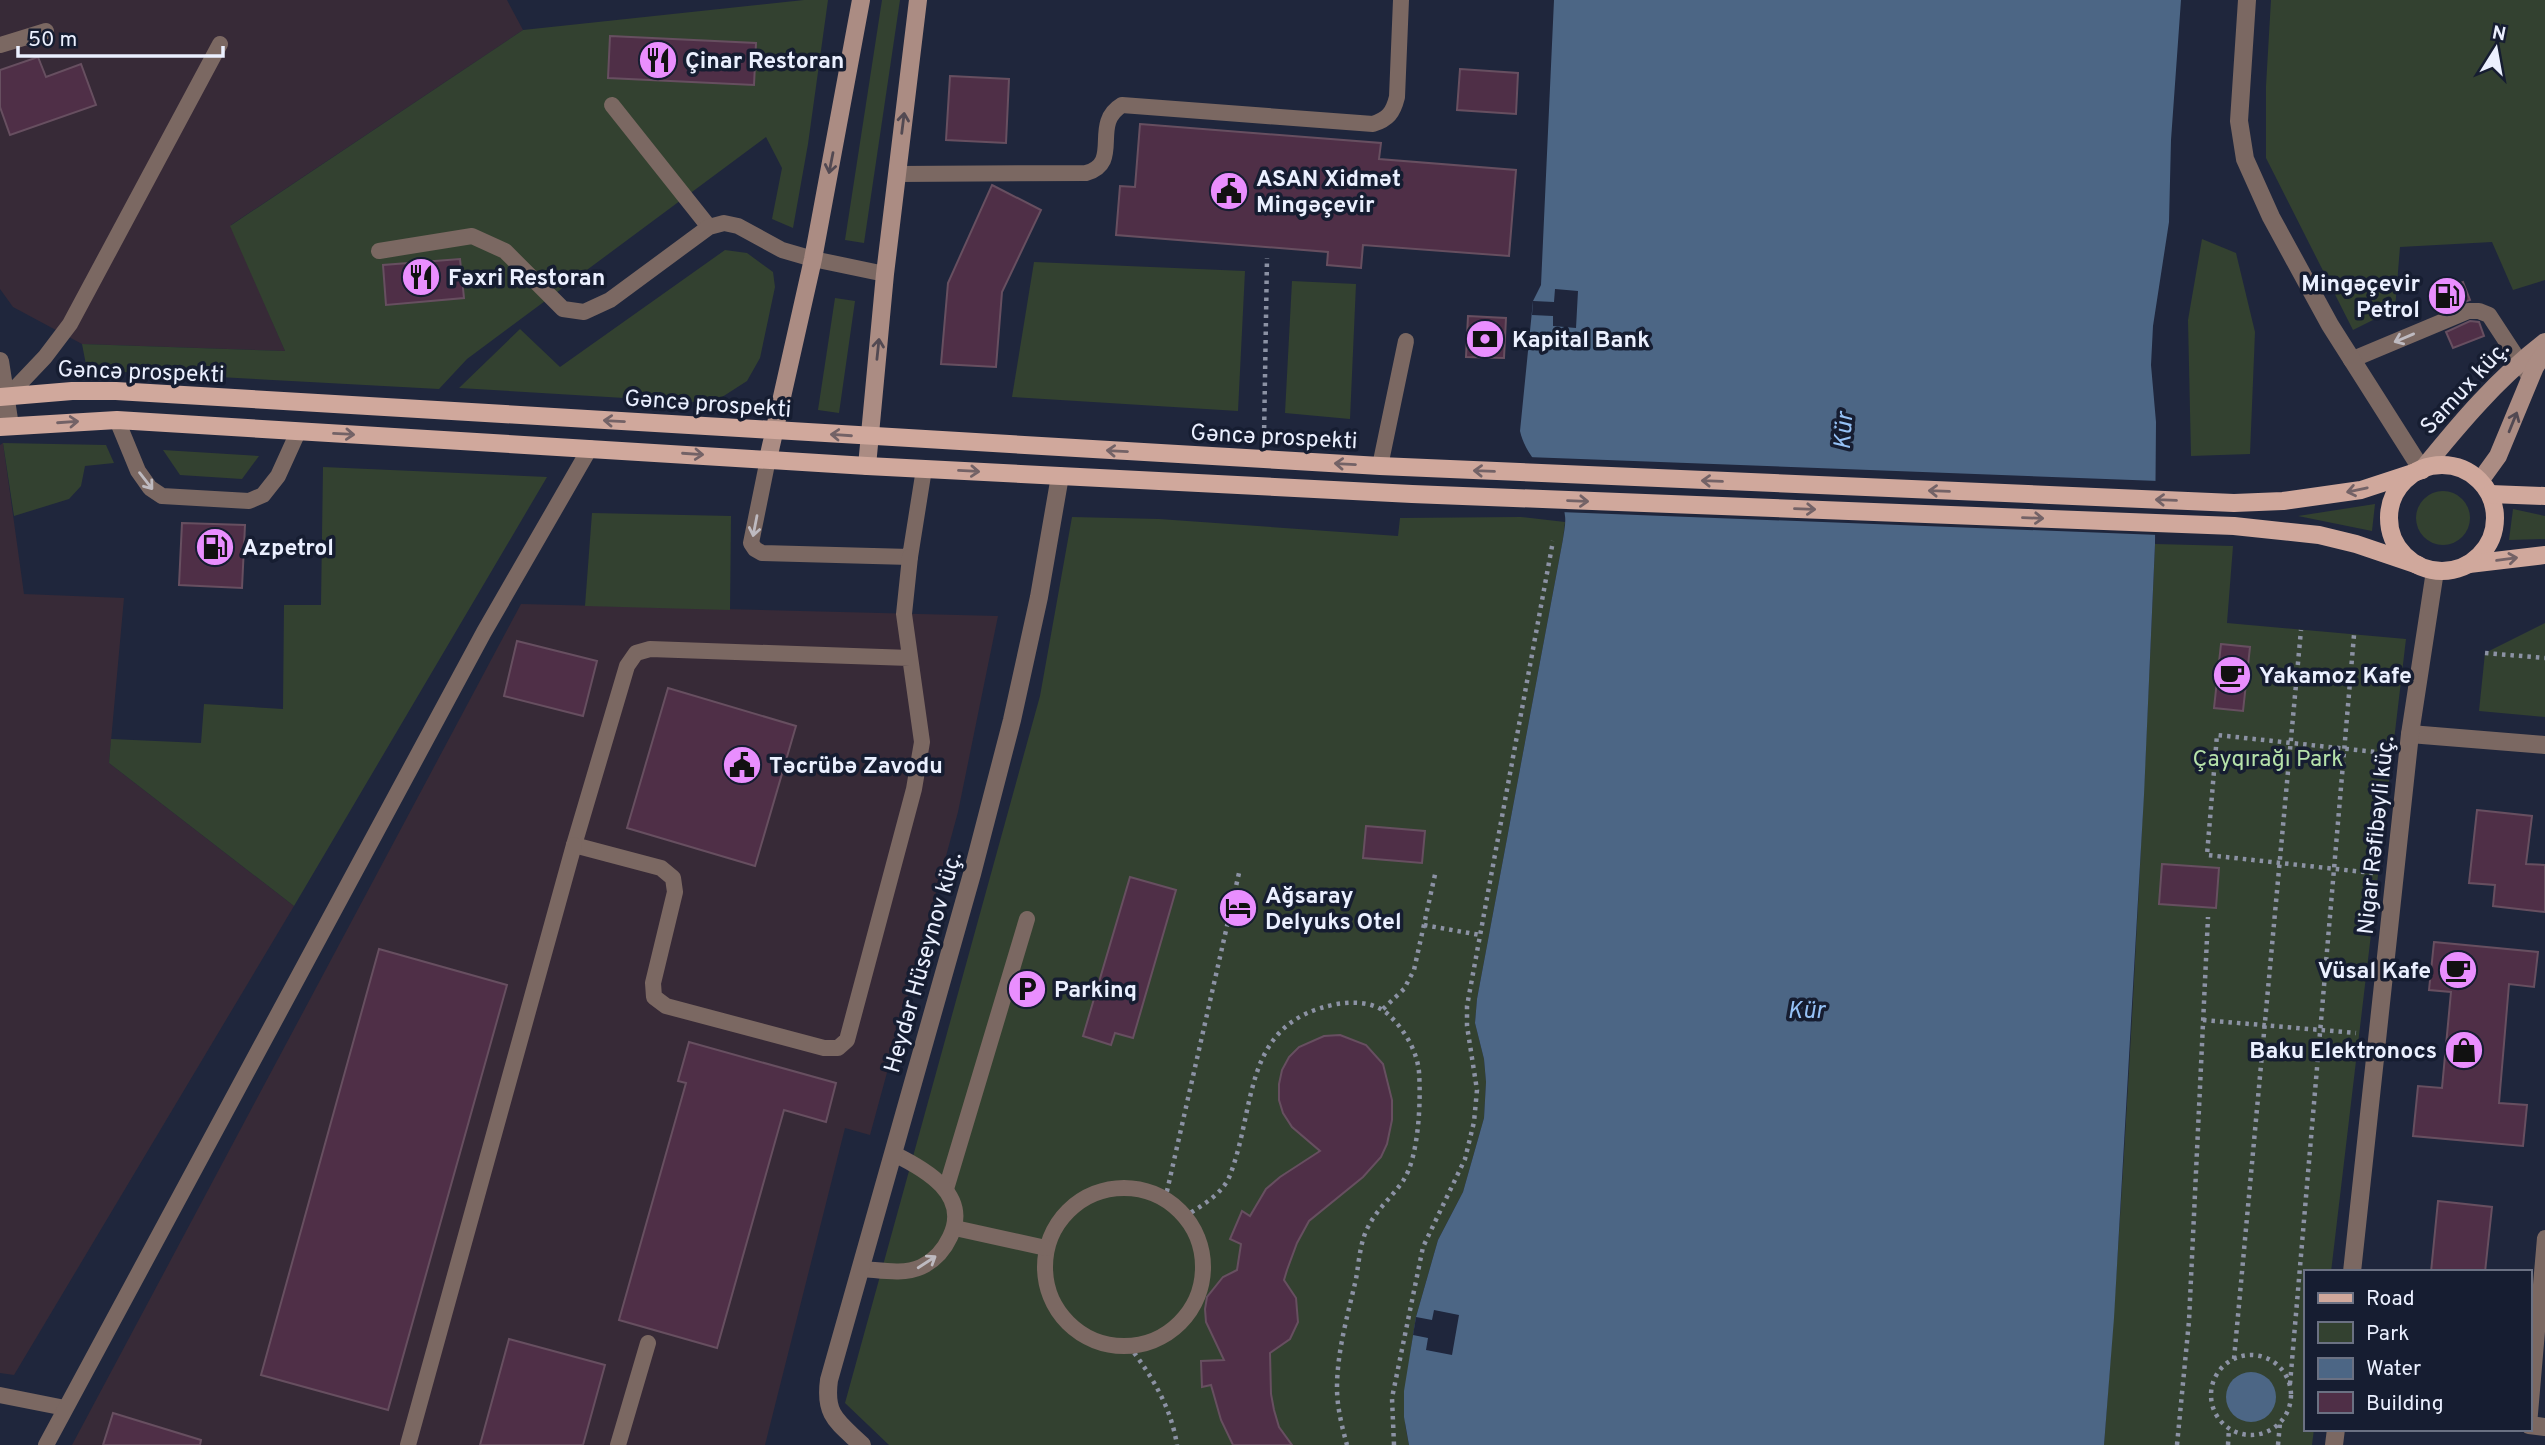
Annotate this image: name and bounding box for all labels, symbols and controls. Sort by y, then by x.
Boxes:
scale bar [18,14,222,58]
north arrow [2461,14,2531,84]
text: N [2490,21,2508,47]
text: 50 m [28,27,77,54]
restaurant icon: Çinar Restoran [637,39,679,81]
place label: Çinar Restoran [685,48,844,77]
one-way arrow [896,112,909,135]
one-way arrow [823,151,837,174]
place label: ASAN Xidmət Mingəçevir [1256,166,1401,221]
public building icon: ASAN Xidmət Mingəçevir [1208,170,1250,212]
restaurant icon: Fəxri Restoran [400,256,442,298]
place label: Fəxri Restoran [448,265,605,294]
place label: Mingəçevir Petrol [2301,271,2420,326]
fuel station icon: Mingəçevir Petrol [2426,275,2468,317]
bank icon: Kapital Bank [1464,318,1506,360]
place label: Kapital Bank [1512,327,1650,356]
one-way arrow [2394,332,2416,345]
street label: Samux küç. [2415,336,2517,442]
one-way arrow [872,338,885,361]
street label: Gəncə prospekti [57,356,225,391]
street label: Gəncə prospekti [623,385,792,426]
water label: Kür [1829,410,1861,451]
one-way arrow [2507,412,2520,433]
one-way arrow [56,415,79,428]
one-way arrow [603,415,626,428]
street label: Gəncə prospekti [1190,420,1358,457]
one-way arrow [332,428,355,441]
one-way arrow [830,429,853,442]
one-way arrow [1107,444,1129,457]
one-way arrow [682,448,705,461]
one-way arrow [1334,457,1356,470]
one-way arrow [958,465,980,478]
one-way arrow [1473,465,1496,478]
one-way arrow [139,472,154,490]
one-way arrow [1700,474,1723,487]
one-way arrow [1928,484,1951,497]
one-way arrow [2346,484,2369,497]
one-way arrow [1566,494,1589,507]
one-way arrow [2155,494,2178,507]
one-way arrow [1794,503,1817,516]
one-way arrow [2021,512,2044,525]
one-way arrow [747,514,761,537]
fuel station icon: Azpetrol [194,526,236,568]
place label: Azpetrol [242,535,334,564]
one-way arrow [2495,552,2518,565]
cafe icon: Yakamoz Kafe [2211,654,2253,696]
place label: Yakamoz Kafe [2259,663,2412,692]
street label: Nigar Rəfibəyli küç. [2353,734,2402,936]
public building icon: Təcrübə Zavodu [721,744,763,786]
park label: Çayqırağı Park [2193,746,2343,775]
place label: Təcrübə Zavodu [769,753,943,782]
street label: Heydər Hüseynov küç. [879,849,970,1077]
place label: Ağsaray Delyuks Otel [1265,883,1402,938]
hotel icon: Ağsaray Delyuks Otel [1217,887,1259,929]
cafe icon: Vüsal Kafe [2437,949,2479,991]
place label: Vüsal Kafe [2318,958,2431,987]
parking icon: Parkinq [1006,968,1048,1010]
place label: Parkinq [1054,977,1137,1006]
water label: Kür [1787,997,1826,1027]
shop icon: Baku Elektronocs [2443,1029,2485,1071]
place label: Baku Elektronocs [2249,1038,2437,1067]
one-way arrow [917,1254,937,1268]
legend [2304,1270,2531,1431]
text: Road [2366,1286,2415,1313]
text: Park [2366,1321,2409,1348]
text: Water [2366,1356,2421,1383]
text: Building [2366,1391,2444,1418]

